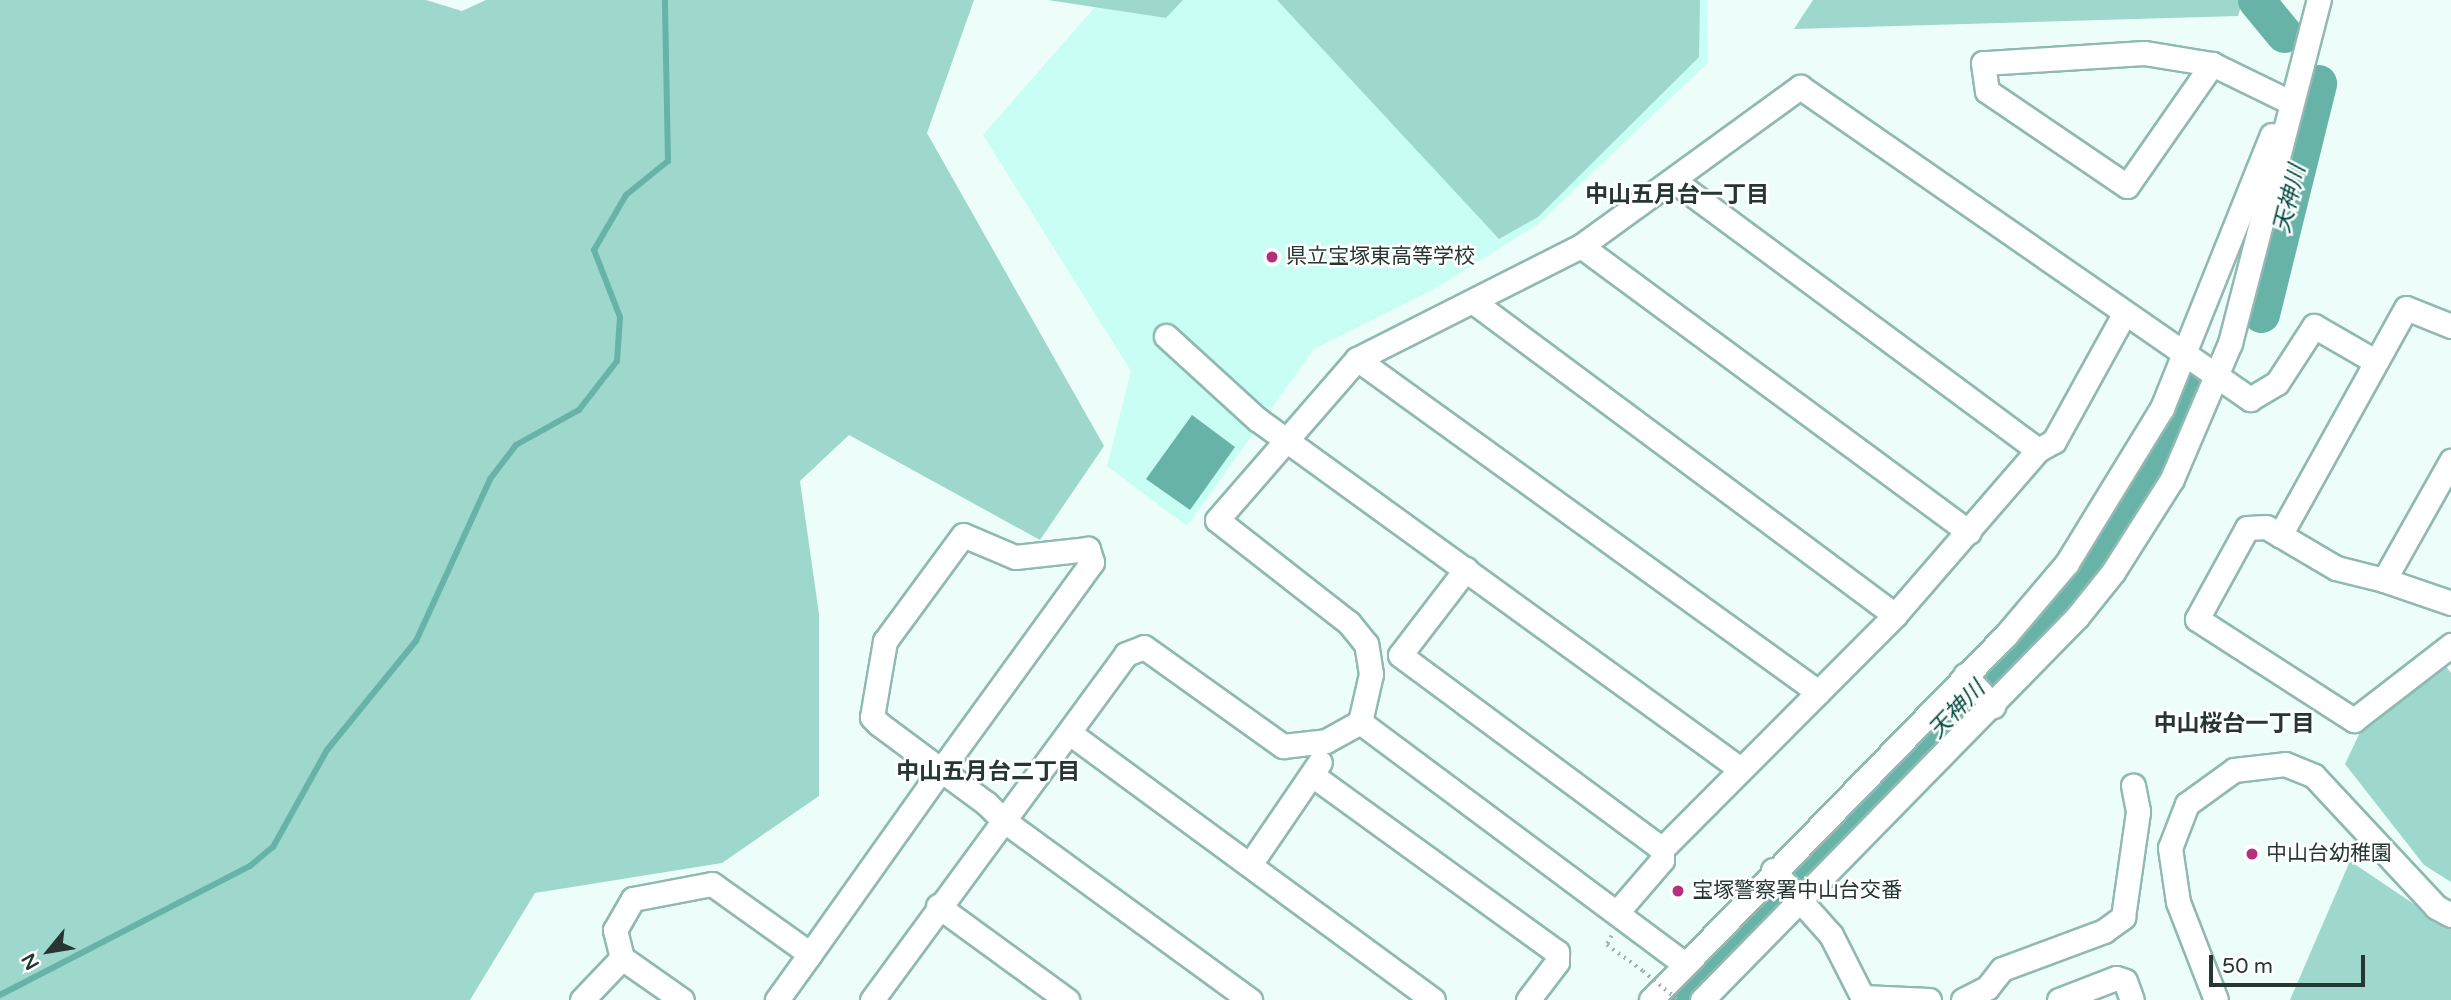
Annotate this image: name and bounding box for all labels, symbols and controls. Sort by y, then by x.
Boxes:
water label: 天神川 [2268,162,2312,236]
district label: 中山五月台一丁目 [1585,181,1769,209]
place label: 県立宝塚東高等学校 [1286,244,1475,270]
marker: 県立宝塚東高等学校 [1264,249,1280,265]
water label: 天神川 [1923,676,1991,744]
district label: 中山桜台一丁目 [2154,710,2314,738]
district label: 中山五月台二丁目 [896,758,1080,786]
place label: 中山台幼稚園 [2266,841,2392,867]
marker: 中山台幼稚園 [2244,846,2260,862]
place label: 宝塚警察署中山台交番 [1692,878,1902,904]
marker: 宝塚警察署中山台交番 [1670,883,1686,899]
north arrow [14,916,84,986]
scale bar [2213,940,2369,984]
text: N [17,949,44,974]
text: 50 m [2222,954,2273,979]

